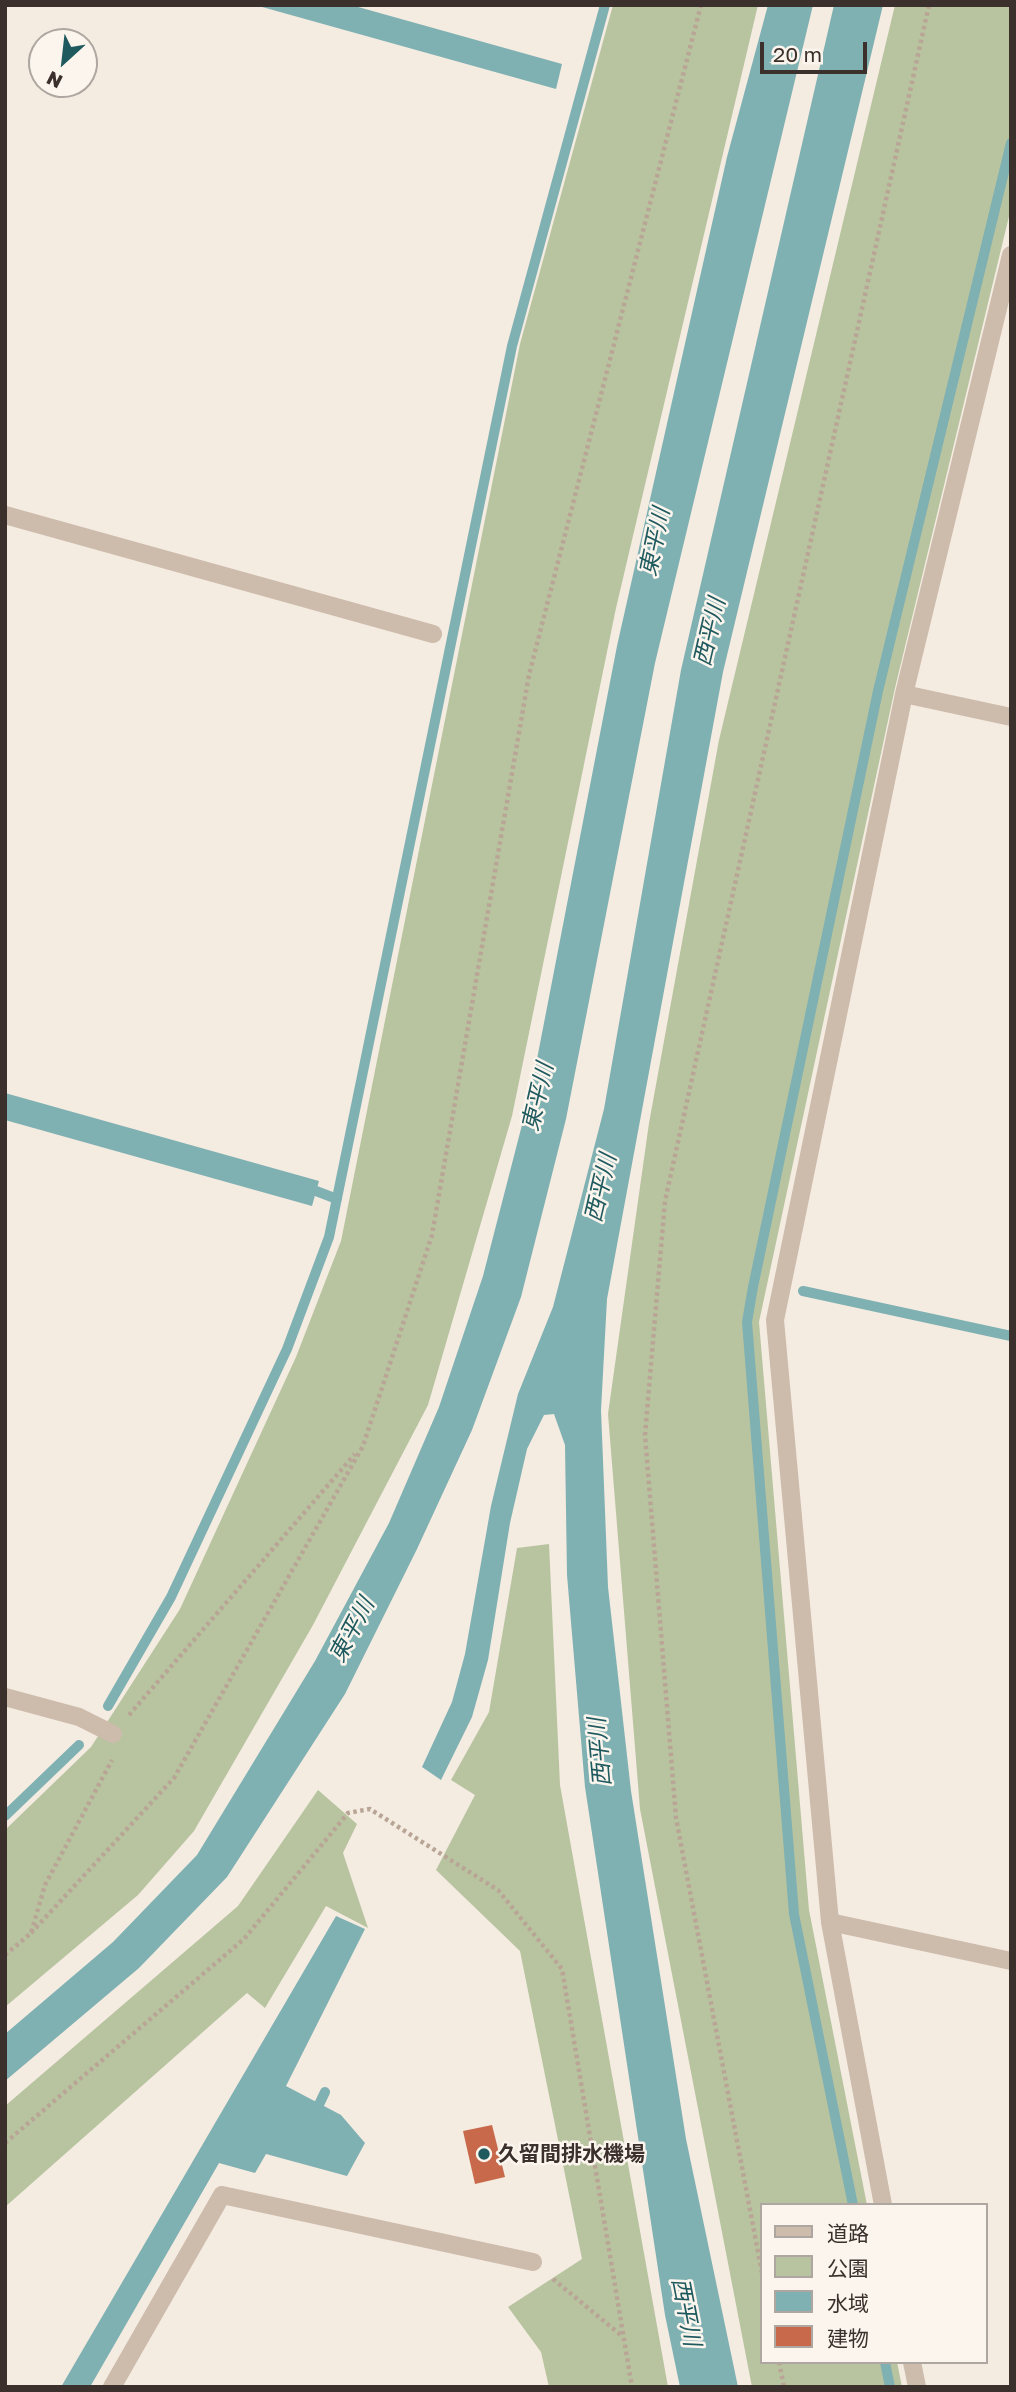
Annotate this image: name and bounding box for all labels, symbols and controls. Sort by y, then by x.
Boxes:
north arrow [28,28,98,98]
scale bar [764,28,871,72]
text: 20 m [773,41,822,67]
text: N [42,67,66,94]
water label: 東平川 [634,505,676,579]
water label: 西平川 [689,595,731,669]
water label: 東平川 [517,1060,559,1134]
water label: 西平川 [580,1151,622,1225]
water label: 東平川 [324,1593,380,1667]
water label: 西平川 [583,1716,617,1788]
place label: 久留間排水機場 [498,2141,645,2167]
marker: 久留間排水機場 [476,2146,492,2162]
legend [760,2203,988,2364]
text: 道路 [827,2220,869,2246]
text: 公園 [827,2255,869,2281]
water label: 西平川 [666,2276,706,2348]
text: 水域 [827,2290,869,2316]
text: 建物 [827,2325,869,2351]

